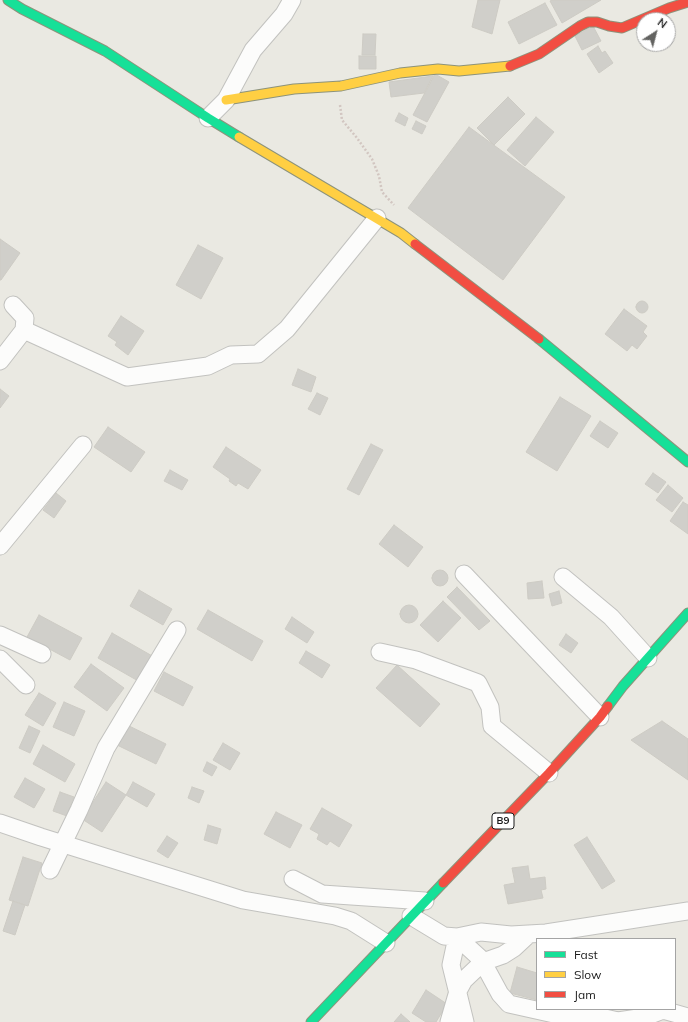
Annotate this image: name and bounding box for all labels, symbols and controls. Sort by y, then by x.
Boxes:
north arrow [636,12,676,52]
text: N [655,15,670,31]
road number: B9 [492,813,514,829]
legend [536,938,676,1010]
text: Fast [574,947,598,962]
text: Slow [574,967,602,982]
text: Jam [574,987,596,1002]

